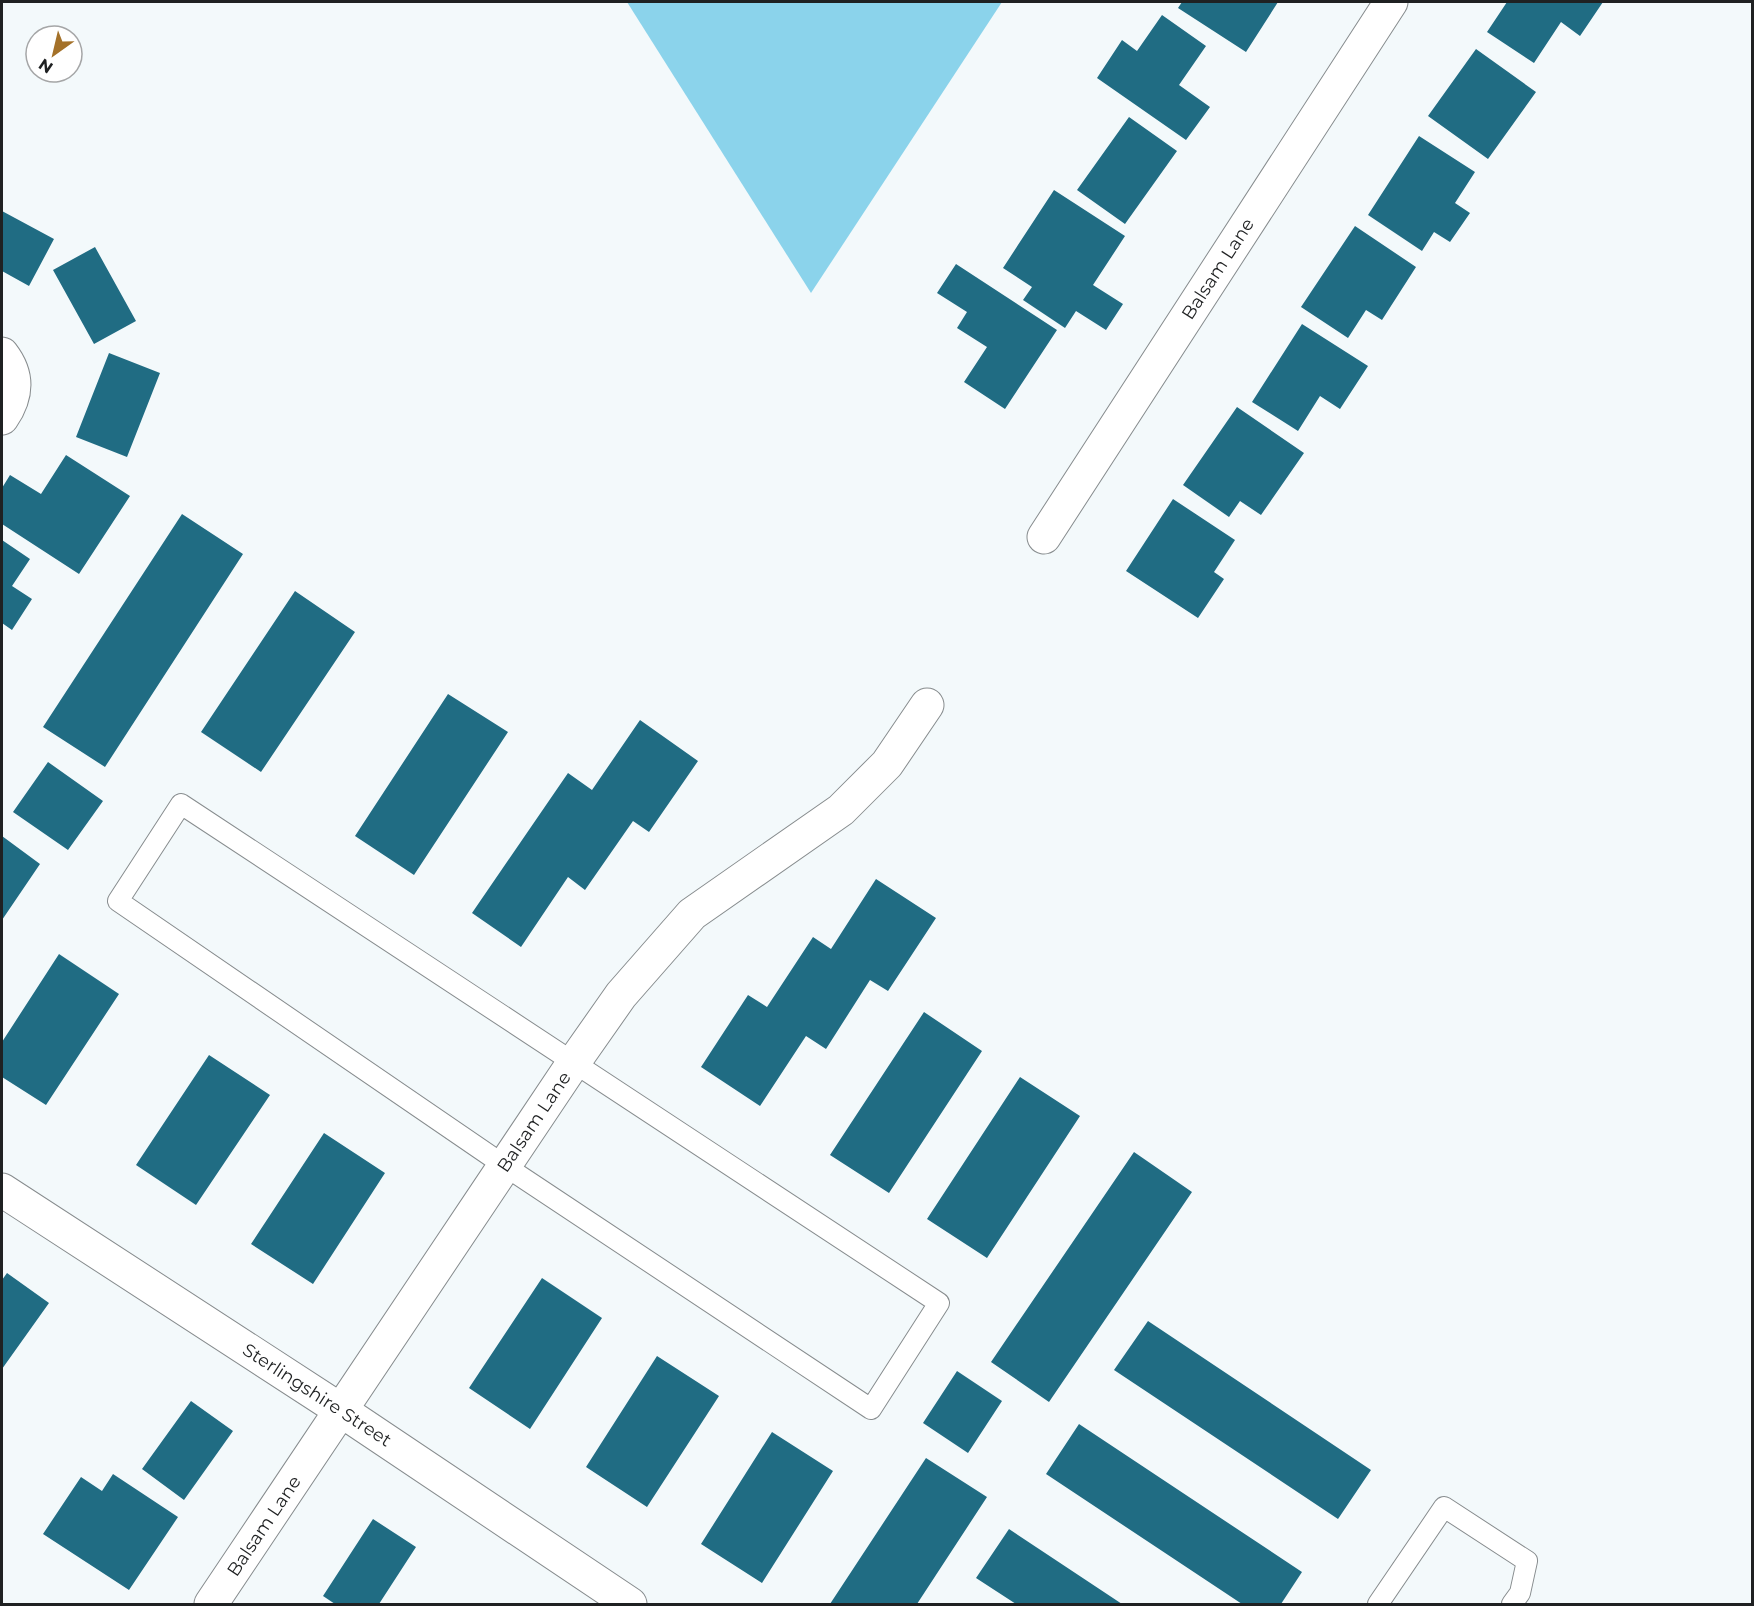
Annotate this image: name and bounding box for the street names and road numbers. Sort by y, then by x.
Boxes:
street label: Balsam Lane [1177,214,1259,324]
street label: Balsam Lane [492,1067,576,1176]
street label: Sterlingshire Street [238,1339,396,1451]
street label: Balsam Lane [222,1471,306,1580]

